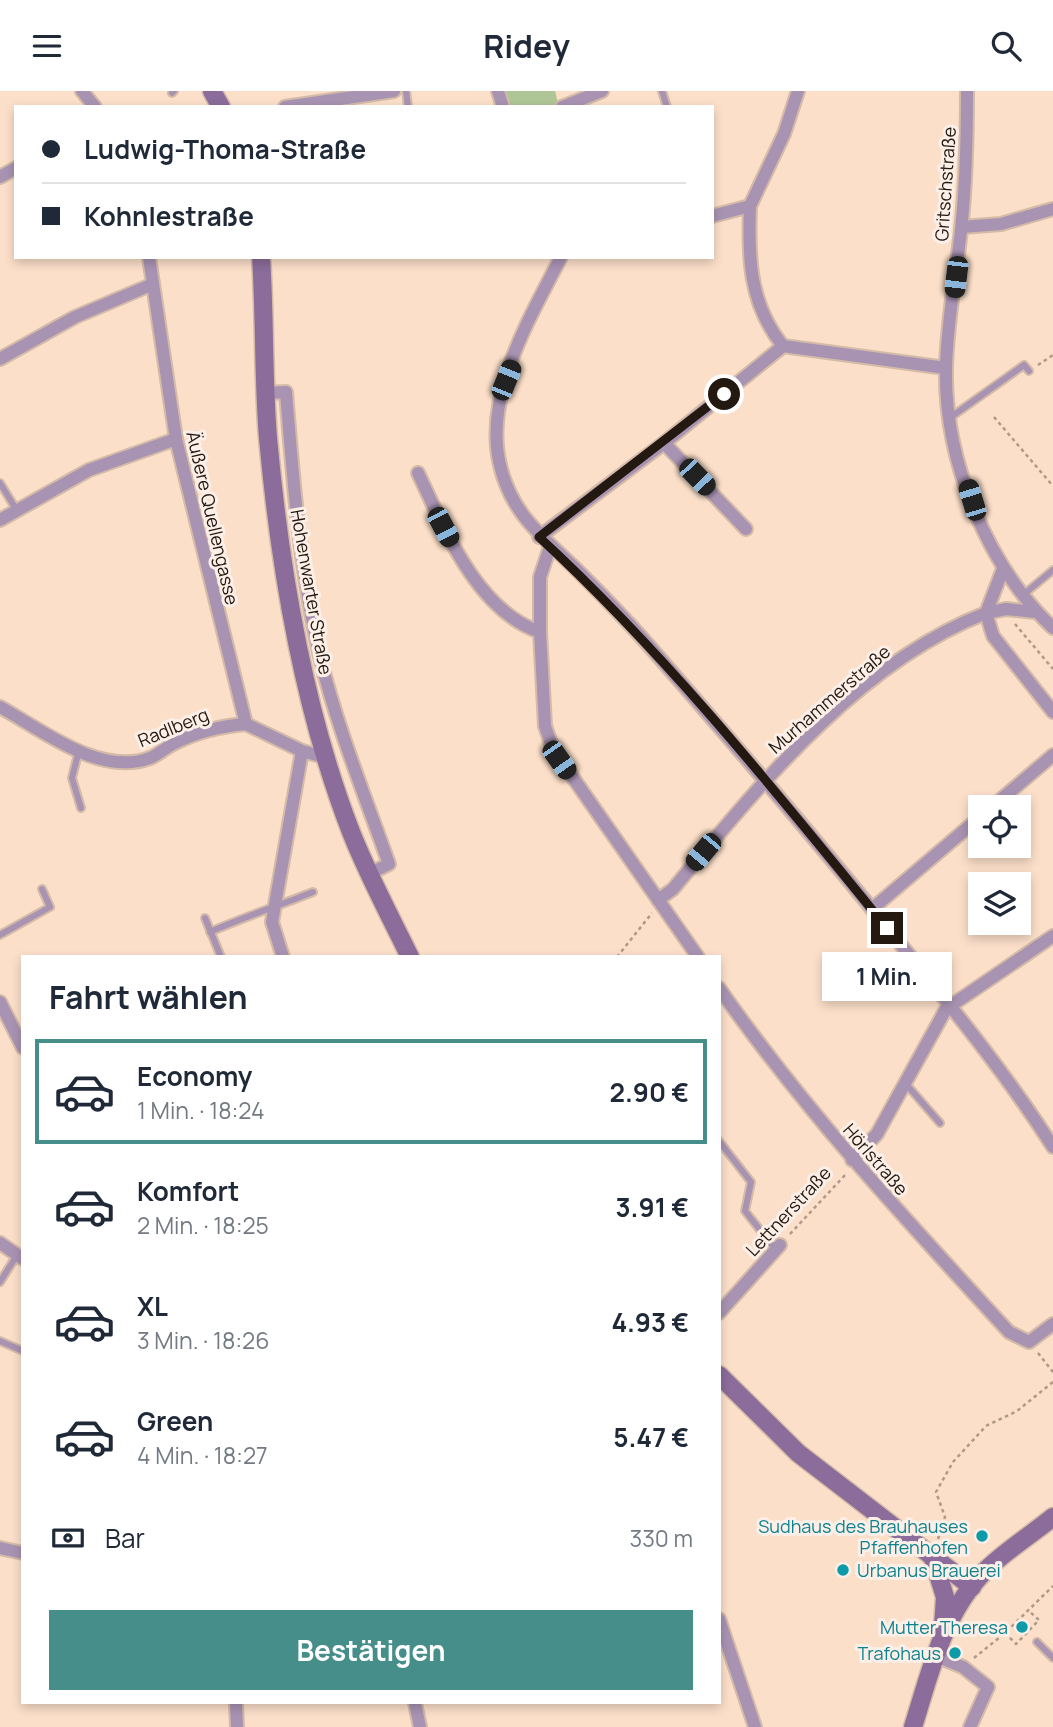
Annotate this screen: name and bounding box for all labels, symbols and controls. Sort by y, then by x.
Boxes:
text: Ridey [483,24,570,68]
icon: menu [28,27,66,65]
icon: search [987,27,1025,65]
street label: Gritschstraße [929,126,961,242]
text: Ludwig-Thoma-Straße [84,131,366,167]
text: Kohnlestraße [84,198,254,234]
car [944,255,969,299]
car [489,357,524,403]
route start [708,378,740,410]
street label: Äußere Quellengasse [181,429,245,607]
car [675,455,720,499]
car [956,477,989,523]
car [424,504,463,550]
street label: Hohenwarter Straße [286,507,338,677]
street label: Murhammerstraße [763,639,895,759]
street label: Radlberg [134,702,212,752]
car [539,737,580,783]
map controls [968,795,1031,935]
button: locate [968,795,1031,858]
car [682,829,725,875]
button: layers [968,872,1031,935]
route end [871,912,903,944]
callout: 1 Min. [822,953,952,1001]
text: 1 Min. [856,960,918,992]
text: Fahrt wählen [49,975,248,1019]
text: Economy [137,1058,252,1094]
icon: car [53,1060,116,1123]
text: 2.90 € [609,1074,689,1110]
text: 1 Min. · 18:24 [137,1094,265,1126]
street label: Hörlstraße [838,1118,914,1200]
street label: Lettnerstraße [740,1161,836,1261]
text: Komfort [137,1173,239,1209]
icon: car [53,1175,116,1238]
text: 3.91 € [615,1189,689,1225]
text: 2 Min. · 18:25 [137,1209,269,1241]
text: XL [137,1288,168,1324]
icon: car [53,1290,116,1353]
text: 4.93 € [612,1304,689,1340]
text: 3 Min. · 18:26 [137,1324,270,1356]
text: Green [137,1403,213,1439]
icon: car [53,1405,116,1468]
text: 5.47 € [613,1419,689,1455]
text: 4 Min. · 18:27 [137,1439,268,1471]
place label: Sudhaus des Brauhauses Pfaffenhofen [758,1514,968,1559]
icon: cash [49,1519,87,1557]
text: Bar [105,1520,145,1556]
text: 330 m [629,1522,693,1554]
marker: Sudhaus des Brauhauses Pfaffenhofen [974,1528,990,1544]
place label: Urbanus Brauerei [857,1558,1001,1582]
marker: Urbanus Brauerei [835,1562,851,1578]
button: Bestätigen [49,1610,693,1690]
place label: Mutter Theresa [880,1615,1008,1639]
marker: Mutter Theresa [1014,1619,1030,1635]
place label: Trafohaus [858,1641,941,1665]
marker: Trafohaus [947,1645,963,1661]

